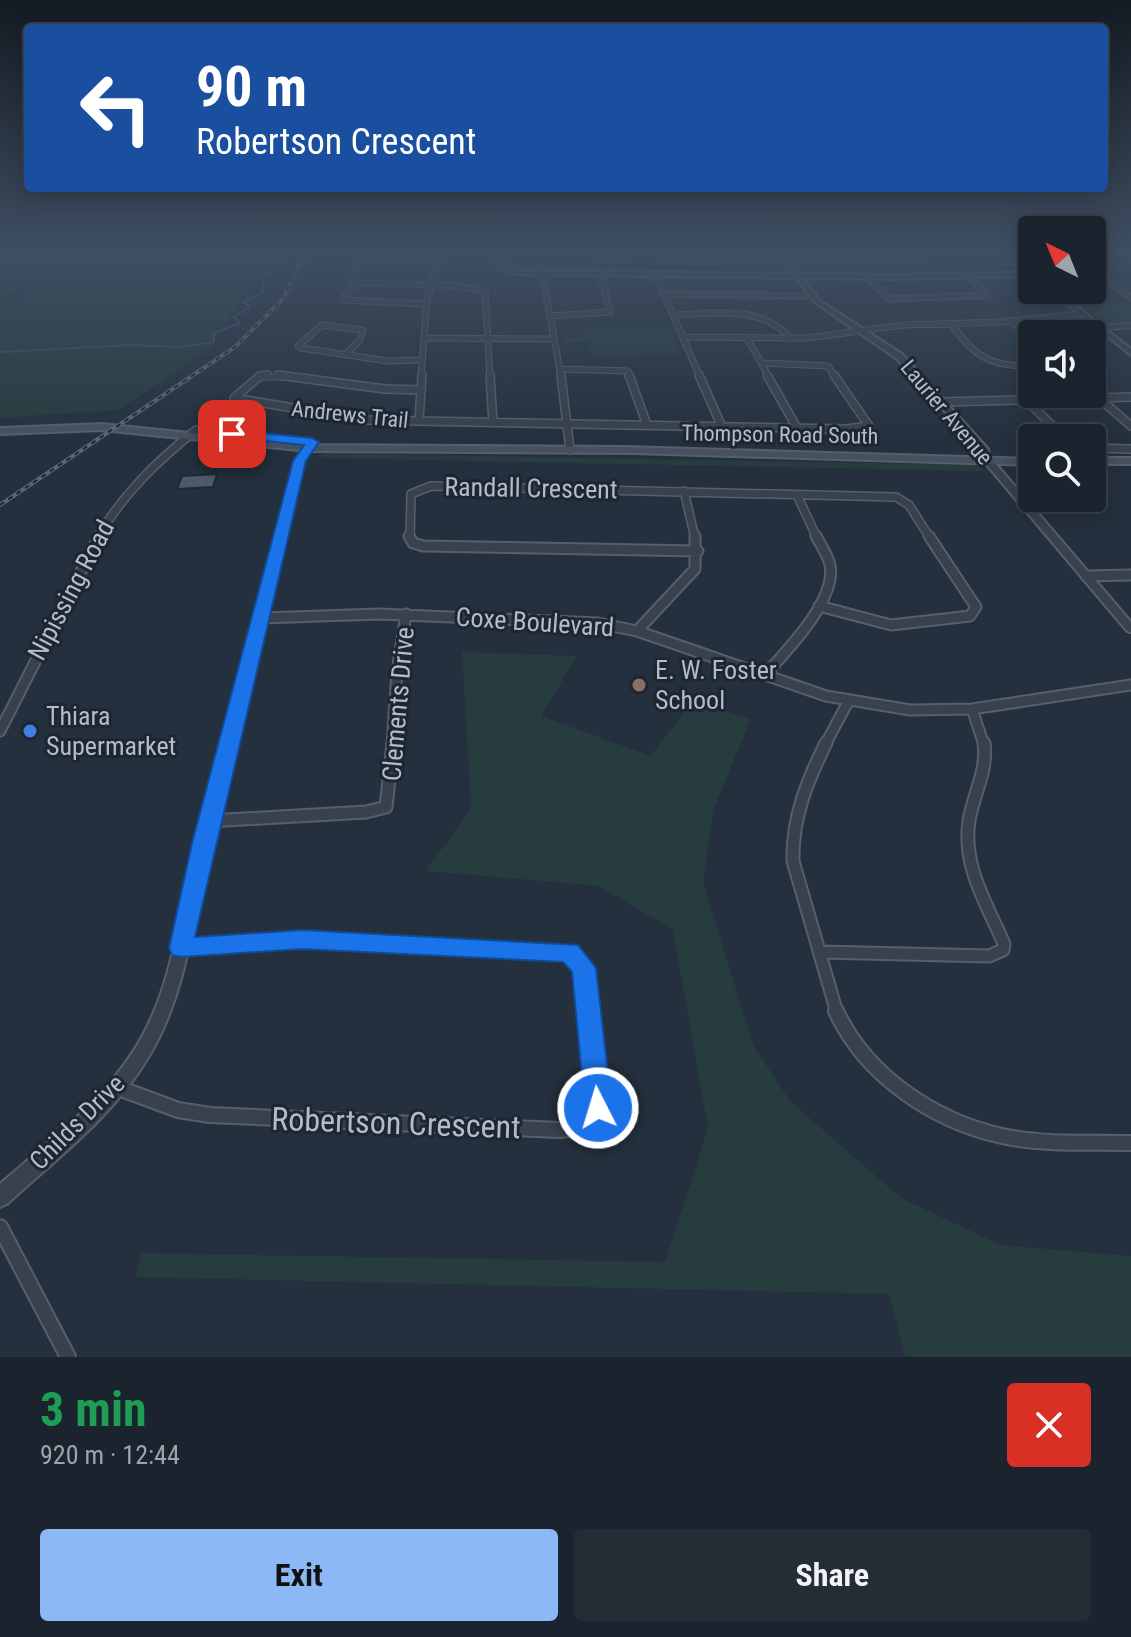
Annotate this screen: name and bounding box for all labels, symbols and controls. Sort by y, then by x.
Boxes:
text: 90 m [196,54,307,120]
icon: left [64,56,168,160]
text: Robertson Crescent [196,121,476,163]
north arrow [1018,216,1106,304]
map controls [1018,216,1106,512]
button: sound [1018,320,1106,408]
street label: Laurier Avenue [896,355,998,470]
street label: Andrews Trail [290,396,410,433]
pin [198,400,266,468]
icon: arrive [210,412,254,456]
street label: Thompson Road South [681,420,879,449]
button: search [1018,424,1106,512]
street label: Randall Crescent [444,471,618,505]
street label: Nipissing Road [22,515,120,665]
street label: Coxe Boulevard [455,602,615,642]
street label: Clements Drive [376,626,420,782]
place label: E. W. Foster School [655,655,777,715]
marker: E. W. Foster School [630,676,648,694]
place label: Thiara Supermarket [46,701,176,761]
marker: Thiara Supermarket [21,722,39,740]
position arrow [556,1066,640,1150]
street label: Childs Drive [23,1068,131,1176]
street label: Robertson Crescent [271,1100,521,1146]
text: 3 min [40,1381,147,1438]
button: close [1007,1383,1091,1467]
text: 920 m · 12:44 [40,1440,180,1470]
button: Exit [40,1529,558,1621]
button: Share [574,1529,1091,1621]

